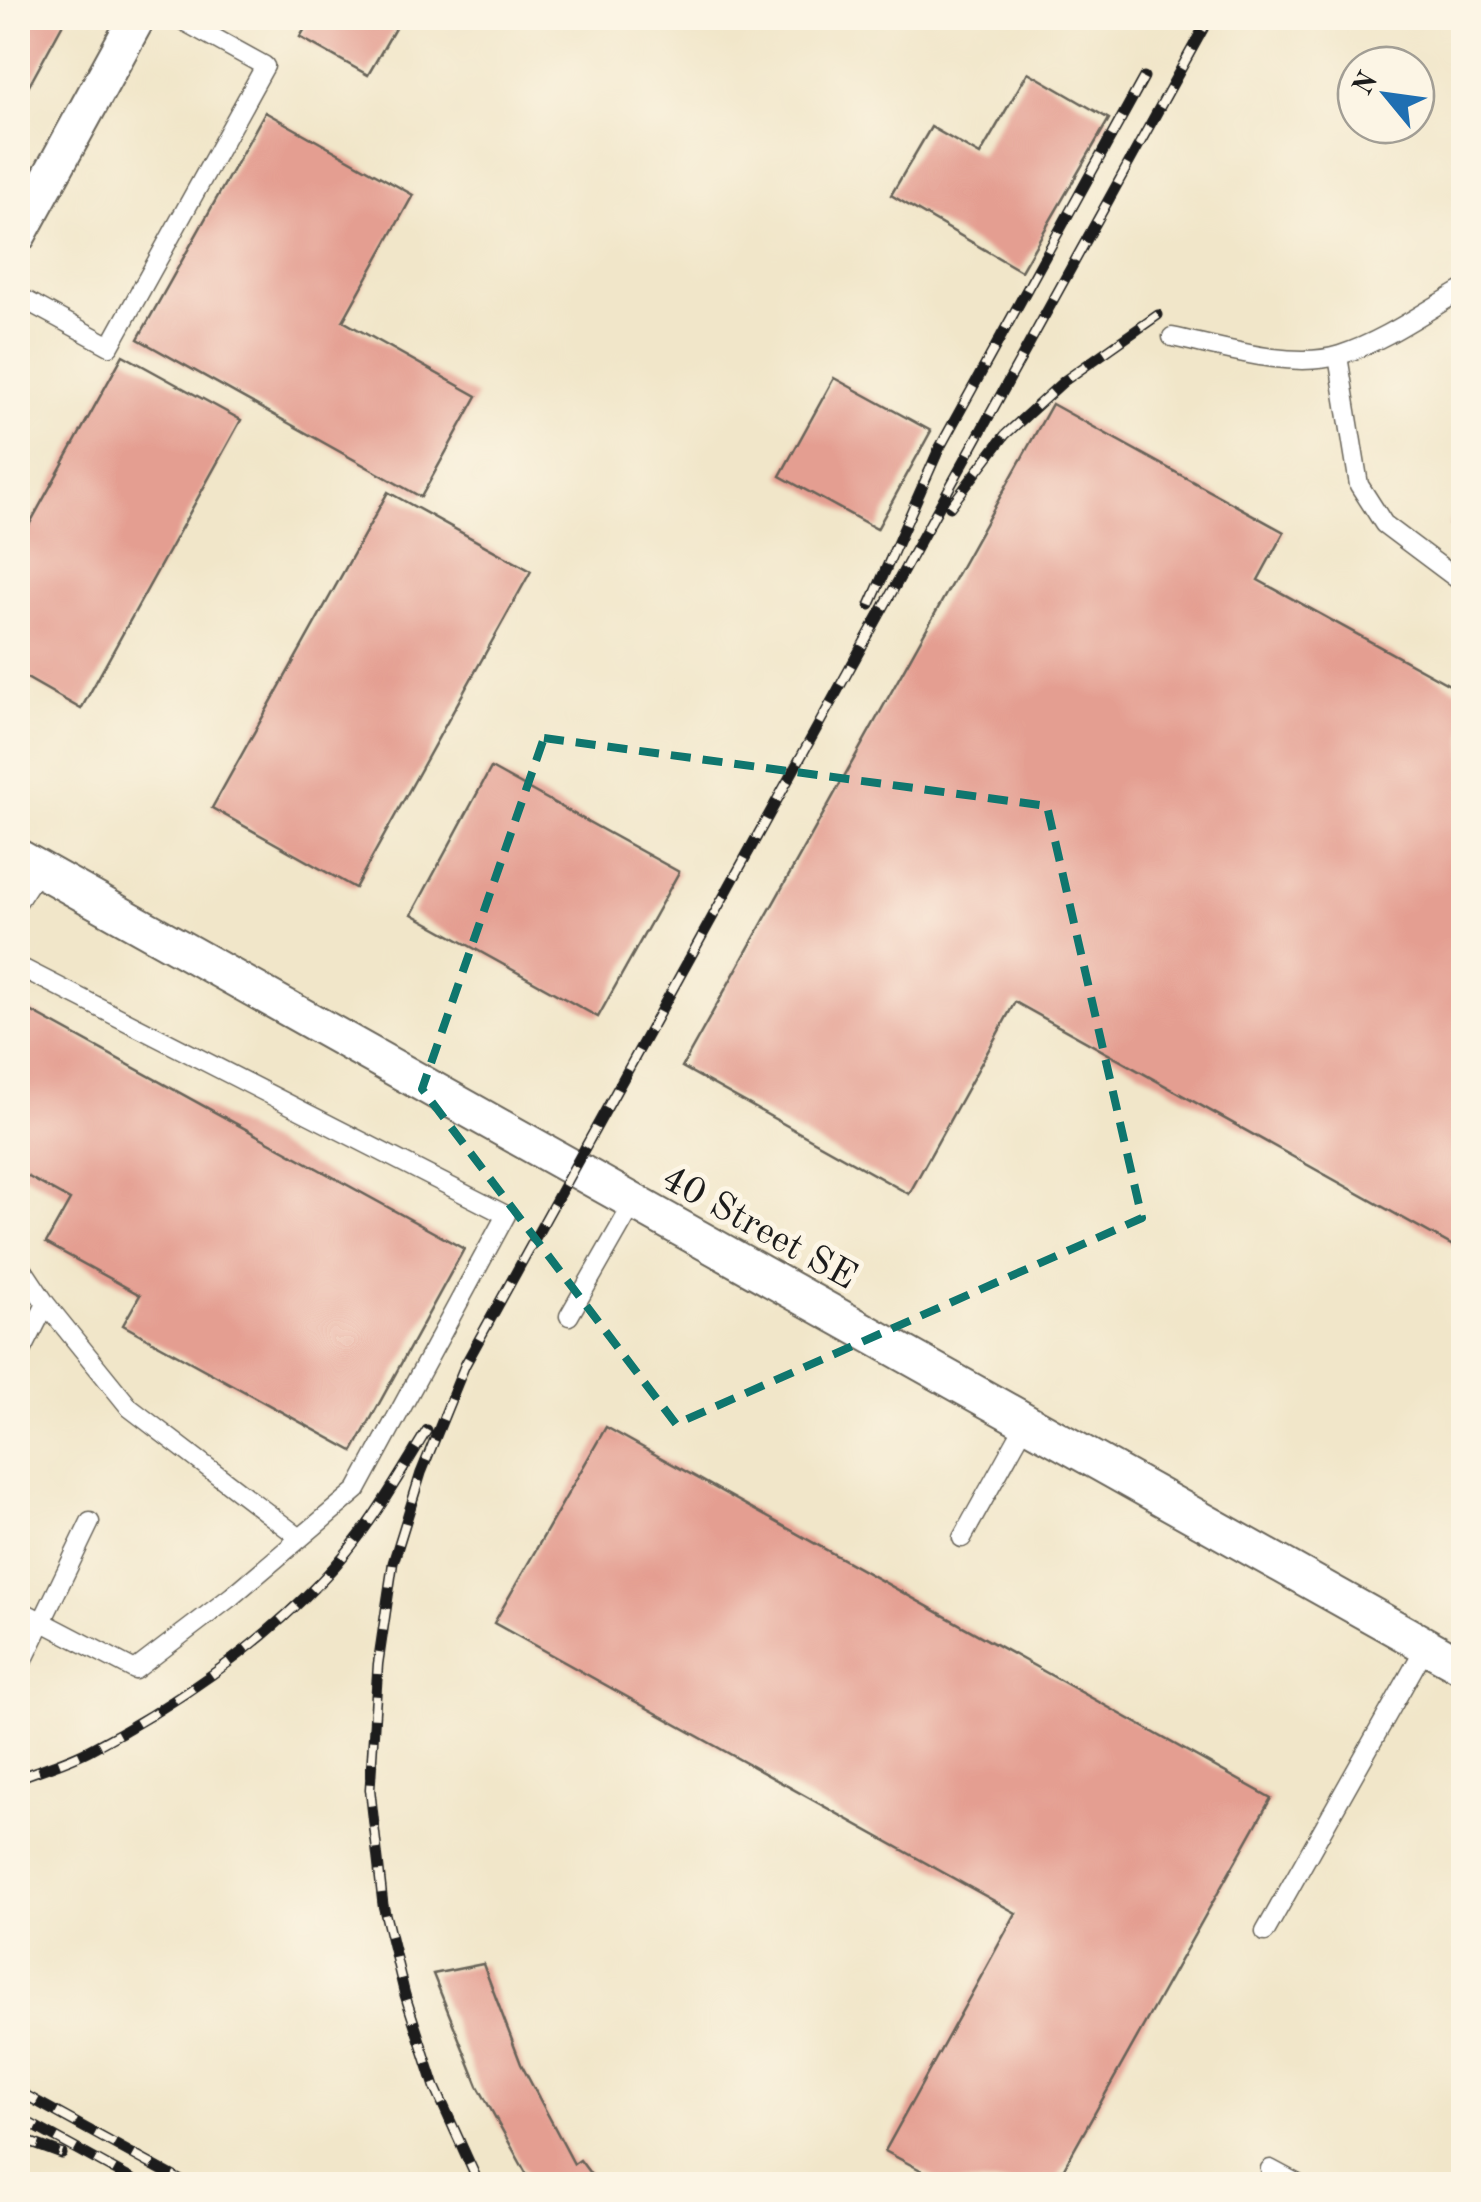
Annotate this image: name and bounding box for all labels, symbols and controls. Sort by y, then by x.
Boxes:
north arrow [1336,45,1436,145]
text: N [1349,68,1384,100]
street label: 40 Street SE [655,1160,862,1298]

